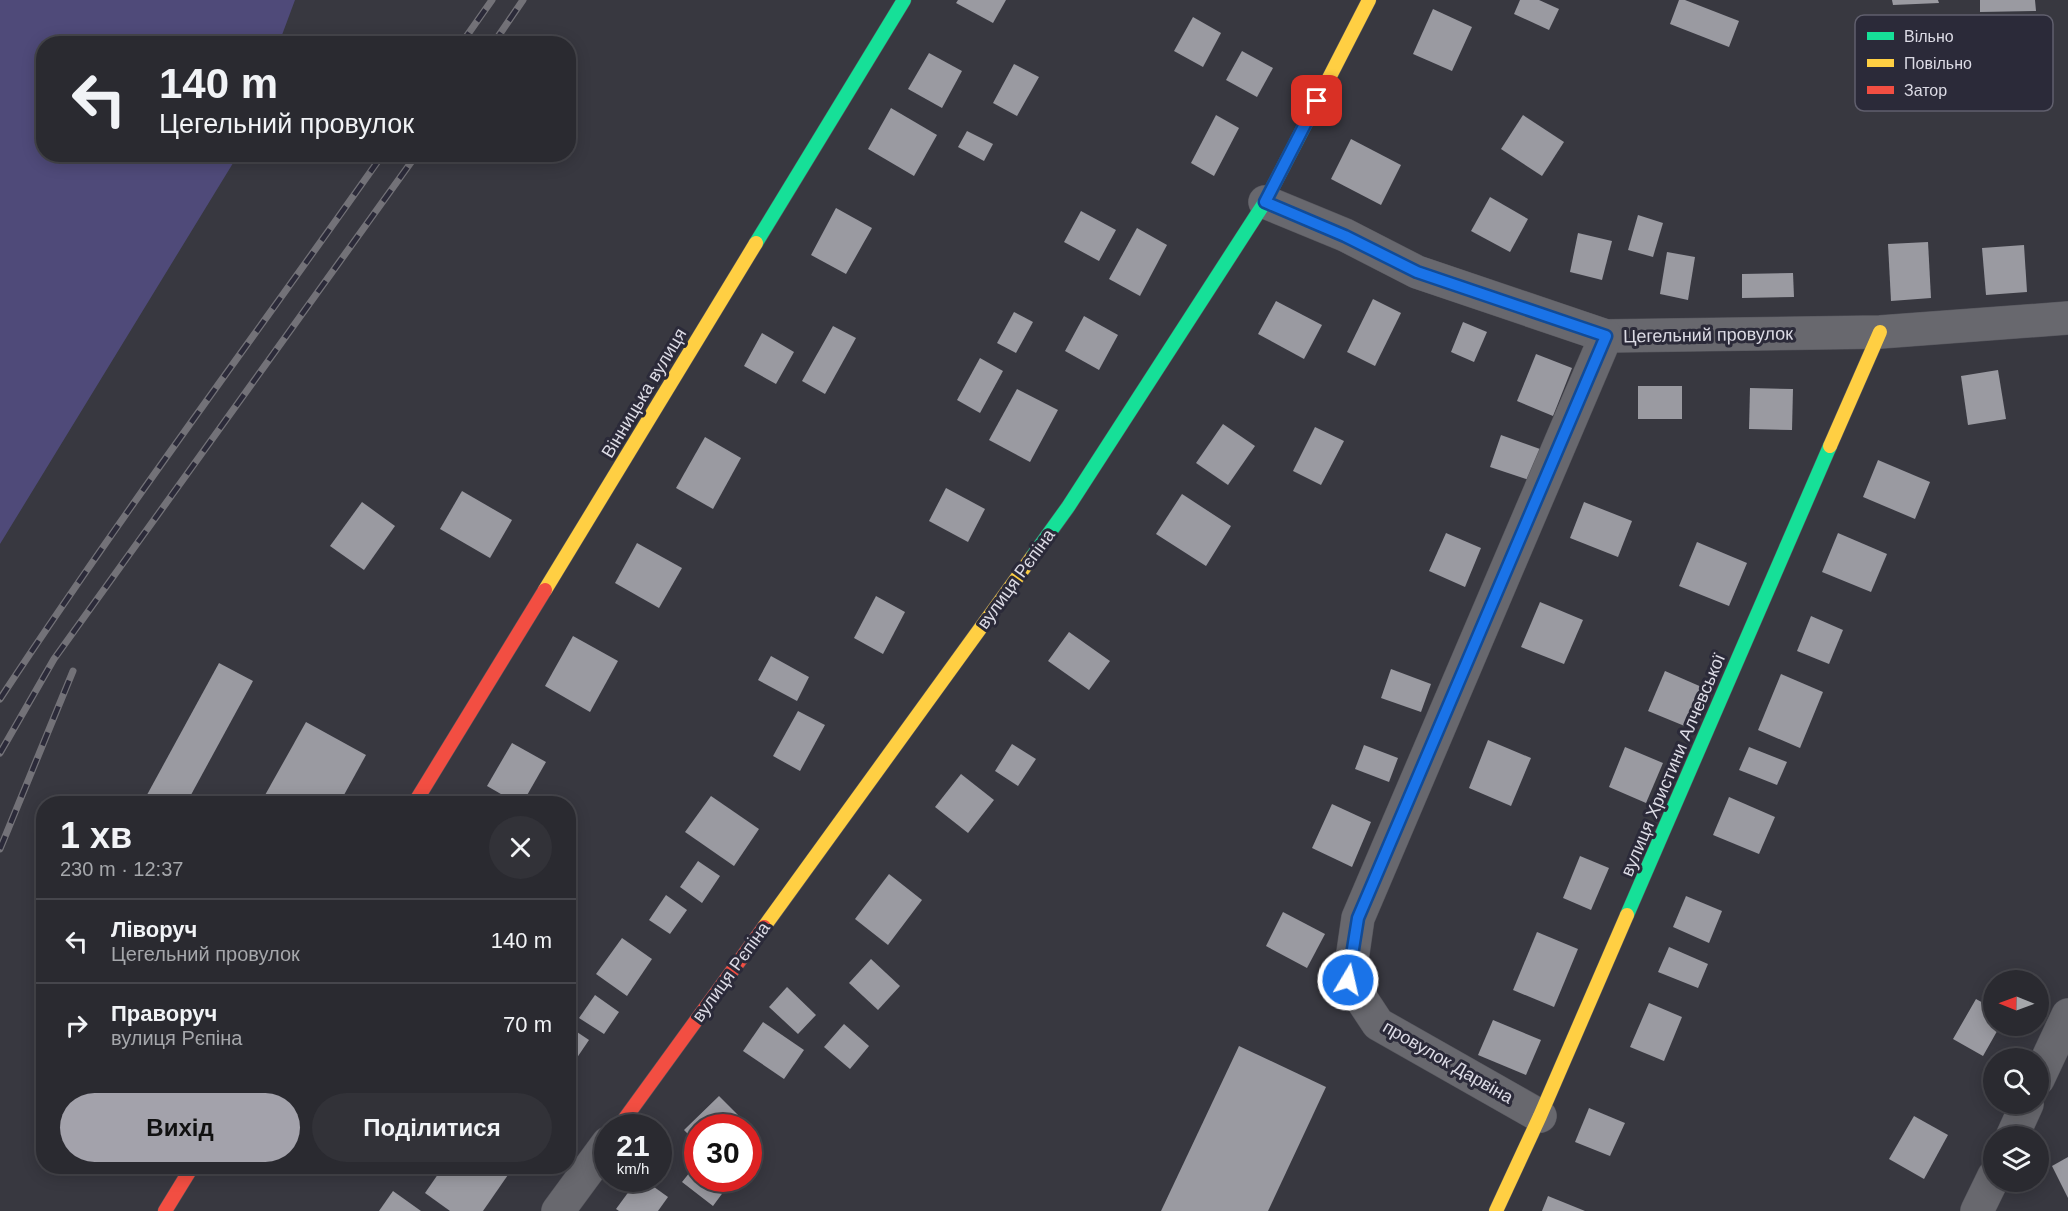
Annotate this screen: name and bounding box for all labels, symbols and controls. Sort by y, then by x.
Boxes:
legend [1855,15,2053,111]
text: Вільно [1904,28,1954,45]
text: Повільно [1904,55,1972,72]
icon: left [60,60,138,138]
text: 140 m [159,60,278,107]
pin [1291,75,1342,126]
text: Затор [1904,82,1947,99]
icon: arrive [1300,84,1333,117]
text: Цегельний провулок [159,109,414,139]
street label: Цегельний провулок [1623,324,1793,346]
street label: Вінницька вулиця [597,325,691,461]
street label: вулиця Рєпіна [973,524,1059,633]
street label: вулиця Христини Алчевської [1617,651,1729,879]
text: 1 хв [60,815,132,856]
button: close [489,816,552,879]
text: 230 m · 12:37 [60,858,183,880]
text: Ліворуч [111,917,197,942]
street label: вулиця Рєпіна [688,917,774,1026]
icon: left [60,925,93,958]
text: 140 m [491,928,552,953]
text: Цегельний провулок [111,943,300,965]
position arrow [1316,948,1380,1012]
north arrow [1983,970,2049,1036]
map controls [1983,970,2049,1192]
text: Праворуч [111,1001,217,1026]
icon: right [60,1009,93,1042]
text: 70 m [503,1012,552,1037]
street label: провулок Дарвіна [1379,1017,1517,1108]
text: вулиця Рєпіна [111,1027,242,1049]
button: search [1983,1048,2049,1114]
button: Вихід [60,1093,300,1162]
button: Поділитися [312,1093,552,1162]
speed limit sign: 30 [684,1114,762,1192]
button: layers [1983,1126,2049,1192]
text: 21 [616,1129,650,1162]
text: km/h [617,1160,649,1177]

